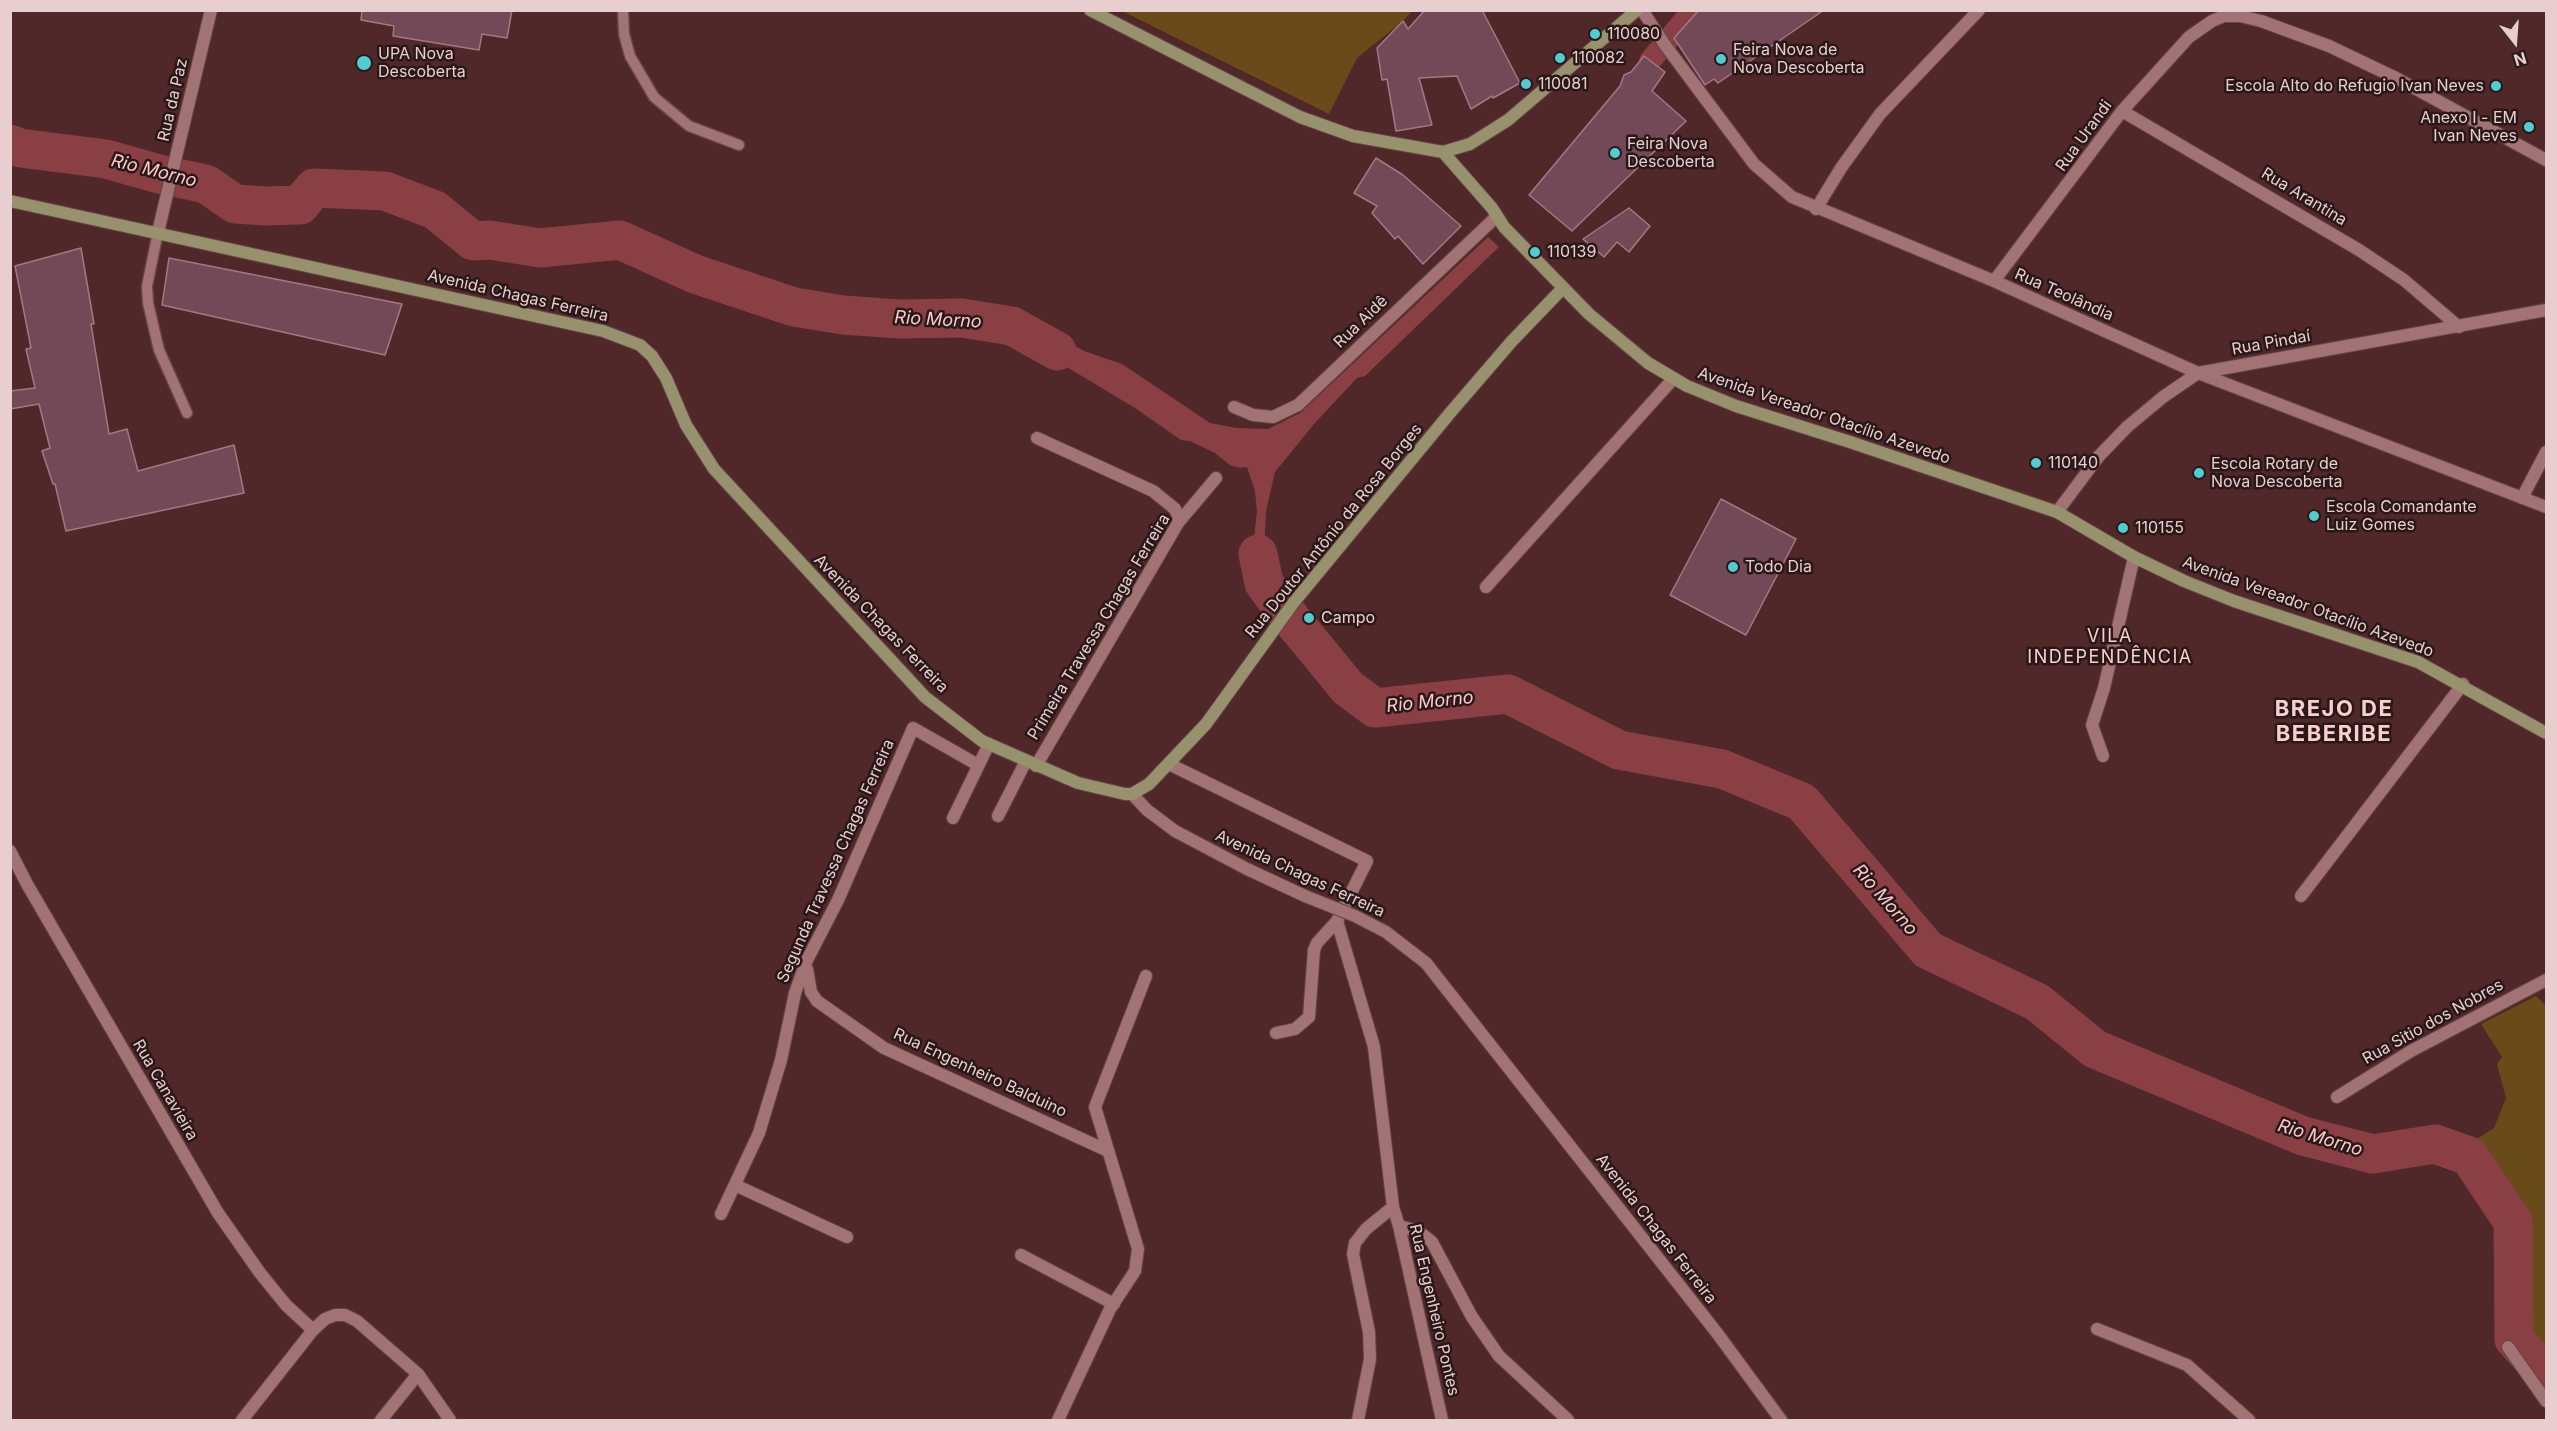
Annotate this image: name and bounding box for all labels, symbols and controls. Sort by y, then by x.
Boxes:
north arrow [2485,12,2545,72]
place label: 110080 [1607,24,1660,44]
marker: 110080 [1588,27,1602,41]
place label: Feira Nova de Nova Descoberta [1733,40,1864,78]
place label: UPA Nova Descoberta [378,44,466,82]
place label: 110082 [1572,48,1625,68]
text: N [2512,48,2529,71]
marker: 110082 [1553,51,1567,65]
marker: Feira Nova de Nova Descoberta [1714,52,1728,66]
marker: UPA Nova Descoberta [355,54,373,72]
street label: Rua da Paz [154,57,192,143]
place label: 110081 [1538,74,1588,94]
place label: Escola Alto do Refugio Ivan Neves [2225,76,2484,96]
marker: 110081 [1519,77,1533,91]
marker: Escola Alto do Refugio Ivan Neves [2489,79,2503,93]
street label: Rua Urandi [2052,97,2116,175]
place label: Anexo I - EM Ivan Neves [2420,108,2517,146]
marker: Anexo I - EM Ivan Neves [2522,120,2536,134]
place label: Feira Nova Descoberta [1627,134,1715,172]
marker: Feira Nova Descoberta [1608,146,1622,160]
water label: Rio Morno [109,150,199,192]
street label: Rua Arantina [2258,164,2350,230]
place label: 110139 [1547,242,1596,262]
marker: 110139 [1528,245,1542,259]
street label: Rua Teolândia [2012,265,2116,325]
street label: Avenida Chagas Ferreira [426,266,610,326]
street label: Rua Aidê [1330,292,1392,352]
water label: Rio Morno [894,307,982,333]
street label: Rua Pindaí [2230,327,2312,359]
street label: Avenida Vereador Otacílio Azevedo [1695,364,1953,468]
street label: Rua Doutor Antônio da Rosa Borges [1242,420,1426,642]
place label: 110140 [2048,453,2098,473]
place label: Escola Rotary de Nova Descoberta [2211,454,2342,492]
marker: 110140 [2029,456,2043,470]
marker: Escola Rotary de Nova Descoberta [2192,466,2206,480]
place label: Escola Comandante Luiz Gomes [2326,497,2477,535]
marker: Escola Comandante Luiz Gomes [2307,509,2321,523]
street label: Primeira Travessa Chagas Ferreira [1024,511,1174,743]
place label: 110155 [2135,518,2184,538]
marker: 110155 [2116,521,2130,535]
street label: Avenida Chagas Ferreira [810,551,952,697]
street label: Avenida Vereador Otacílio Azevedo [2180,553,2436,661]
place label: Todo Dia [1745,557,1812,577]
marker: Todo Dia [1726,560,1740,574]
place label: Campo [1321,608,1375,628]
marker: Campo [1302,611,1316,625]
district label: VILA INDEPENDÊNCIA [2027,626,2193,668]
water label: Rio Morno [1385,687,1475,717]
district label: BREJO DE BEBERIBE [2275,696,2393,748]
street label: Segunda Travessa Chagas Ferreira [773,736,899,986]
street label: Avenida Chagas Ferreira [1212,826,1388,922]
water label: Rio Morno [1848,860,1922,940]
street label: Rua Sitio dos Nobres [2359,975,2507,1069]
street label: Rua Engenheiro Balduino [890,1024,1070,1122]
street label: Rua Canavieira [128,1036,202,1144]
water label: Rio Morno [2275,1115,2365,1161]
street label: Avenida Chagas Ferreira [1592,1150,1720,1308]
street label: Rua Engenheiro Pontes [1405,1222,1463,1398]

